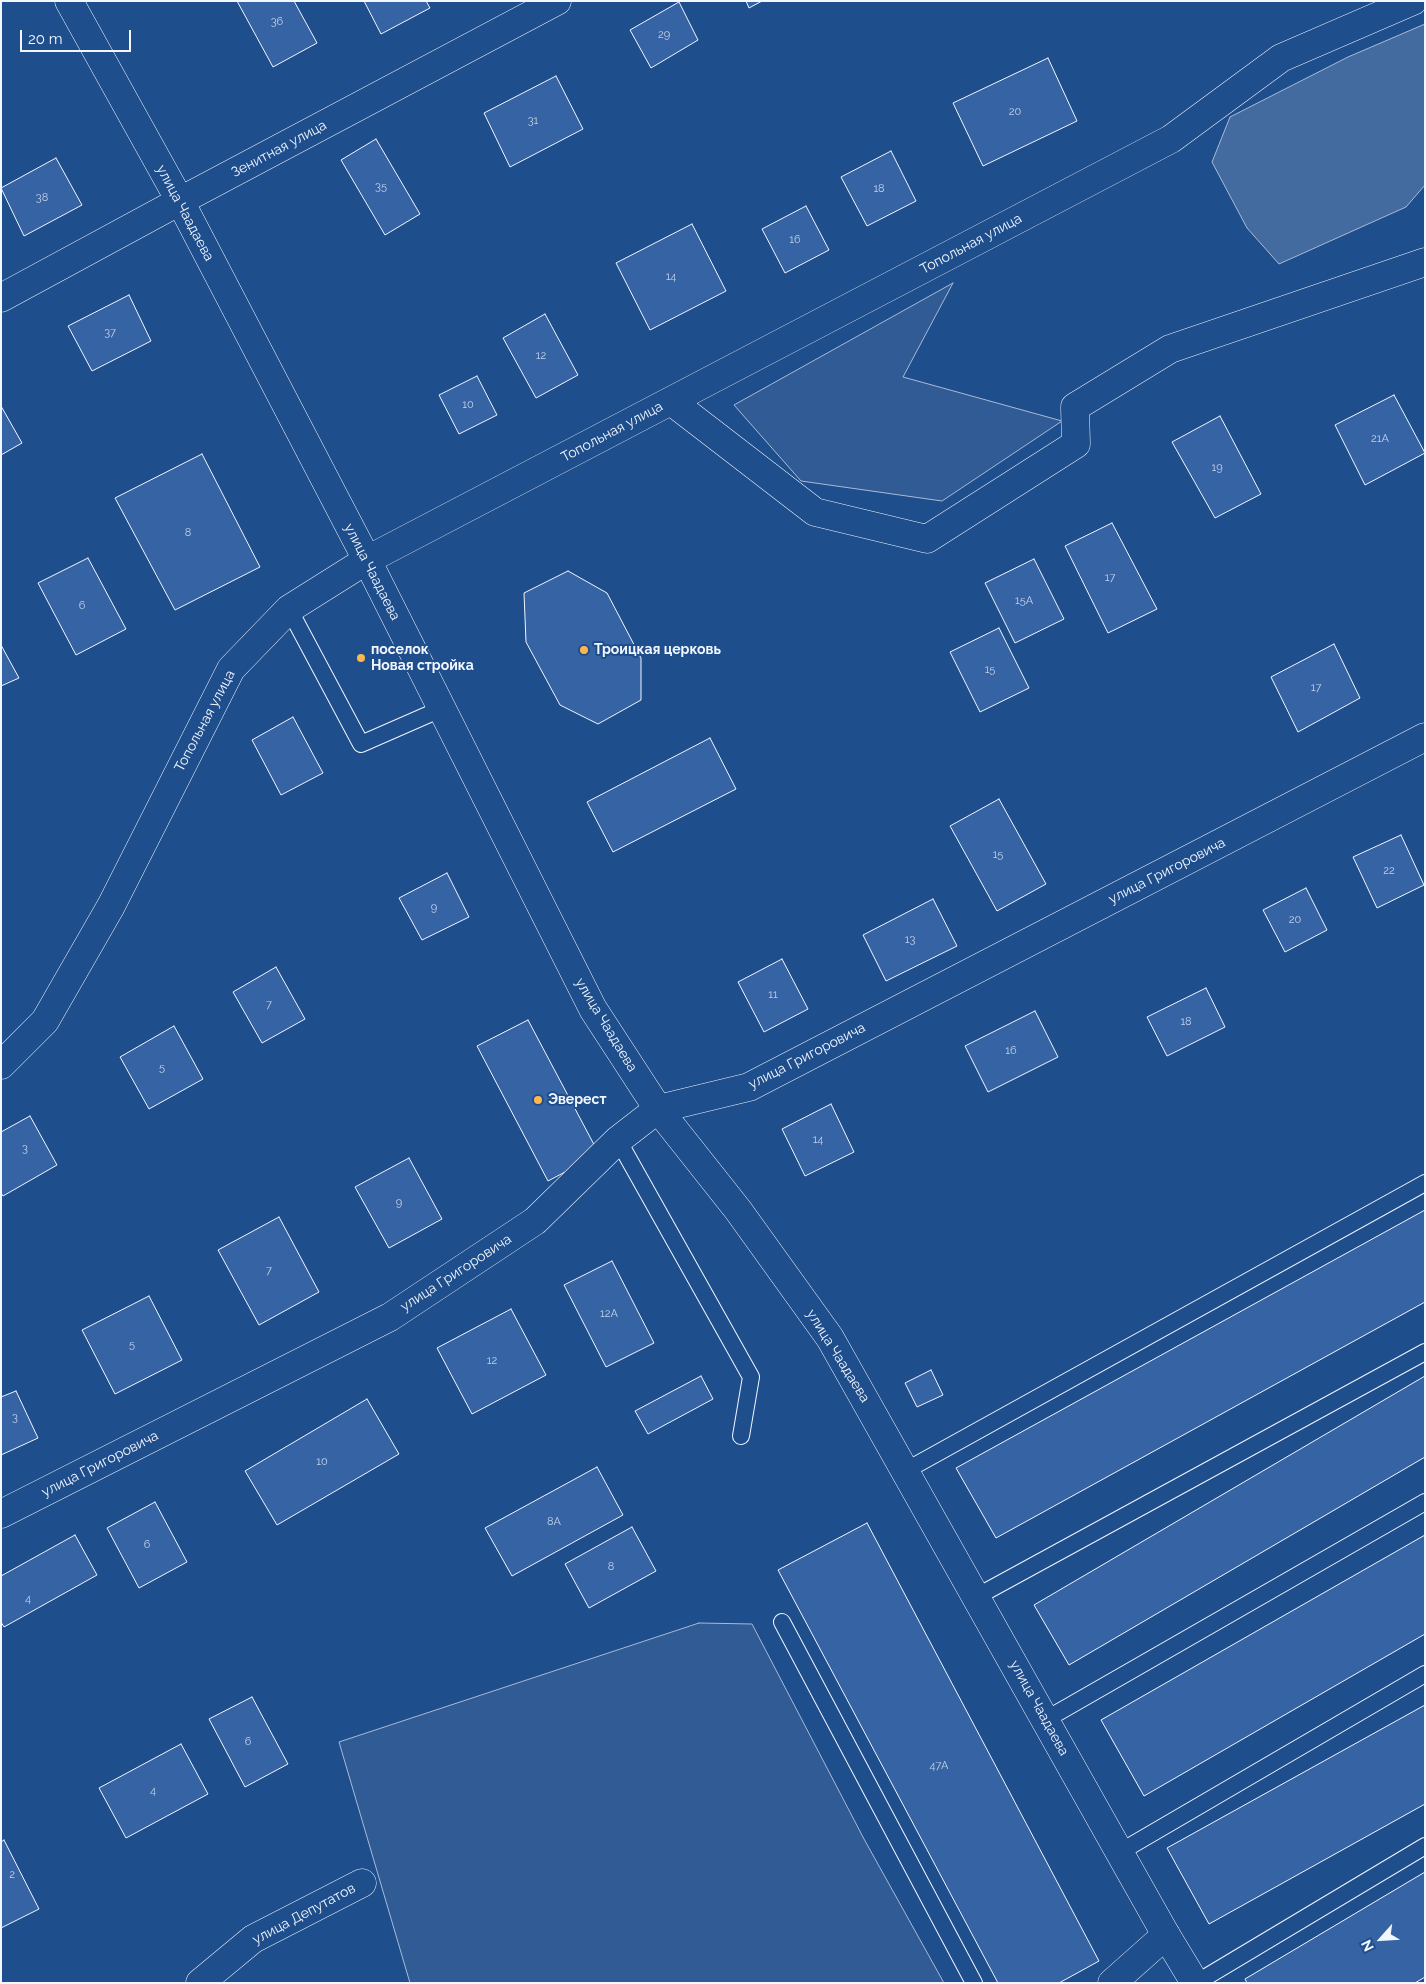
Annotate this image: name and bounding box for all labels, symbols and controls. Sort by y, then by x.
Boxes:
house number: 36 [271,15,283,29]
scale bar [22,20,134,52]
house number: 29 [658,28,670,42]
text: 20 m [28,30,63,48]
house number: 20 [1009,105,1021,119]
house number: 31 [528,114,538,128]
street label: Зенитная улица [229,117,329,181]
street label: улица Чаадаева [153,162,217,264]
house number: 35 [375,180,387,194]
house number: 18 [873,182,885,196]
house number: 38 [36,191,48,205]
street label: Топольная улица [917,210,1025,278]
house number: 16 [789,233,801,247]
house number: 14 [666,270,676,284]
house number: 37 [104,326,116,340]
house number: 12 [536,349,546,363]
house number: 10 [462,398,474,412]
street label: Топольная улица [558,398,666,466]
house number: 21А [1371,432,1389,446]
house number: 19 [1211,461,1223,475]
street label: улица Чаадаева [340,521,404,623]
house number: 8 [185,526,191,540]
house number: 17 [1105,571,1115,585]
house number: 15А [1015,594,1033,608]
house number: 6 [79,599,85,613]
place label: поселок Новая стройка [371,642,474,674]
place label: Троицкая церковь [594,642,721,658]
marker: Троицкая церковь [578,644,590,656]
marker: поселок Новая стройка [355,652,367,664]
house number: 15 [985,663,995,677]
street label: Топольная улица [171,667,239,775]
house number: 17 [1311,681,1321,695]
street label: улица Григоровича [1106,834,1228,908]
house number: 15 [993,848,1003,862]
house number: 22 [1383,864,1395,878]
house number: 9 [431,901,437,915]
house number: 20 [1289,913,1301,927]
house number: 13 [905,933,915,947]
street label: улица Чаадаева [571,975,641,1075]
house number: 11 [768,988,778,1002]
house number: 7 [266,998,272,1012]
house number: 18 [1180,1015,1192,1029]
street label: улица Григоровича [746,1019,868,1093]
house number: 16 [1005,1044,1017,1058]
house number: 5 [159,1061,165,1075]
place label: Эверест [548,1092,606,1108]
marker: Эверест [532,1094,544,1106]
house number: 14 [813,1133,823,1147]
house number: 3 [22,1142,28,1156]
house number: 9 [396,1196,402,1210]
street label: улица Григоровича [397,1231,515,1315]
house number: 7 [266,1264,272,1278]
street label: улица Чаадаева [803,1306,873,1406]
house number: 12А [600,1307,618,1321]
house number: 5 [129,1338,135,1352]
house number: 12 [487,1354,497,1368]
house number: 3 [12,1411,18,1425]
street label: улица Григоровича [39,1427,161,1501]
house number: 10 [316,1455,328,1469]
house number: 8А [547,1515,561,1529]
house number: 6 [144,1538,150,1552]
house number: 8 [608,1560,614,1574]
house number: 4 [25,1592,31,1606]
street label: улица Чаадаева [1006,1657,1072,1759]
house number: 6 [245,1735,251,1749]
house number: 47А [930,1759,948,1773]
house number: 4 [150,1784,156,1798]
house number: 2 [9,1868,15,1882]
street label: улица Депутатов [250,1880,358,1948]
north arrow [1356,1914,1406,1964]
text: N [1358,1937,1377,1954]

